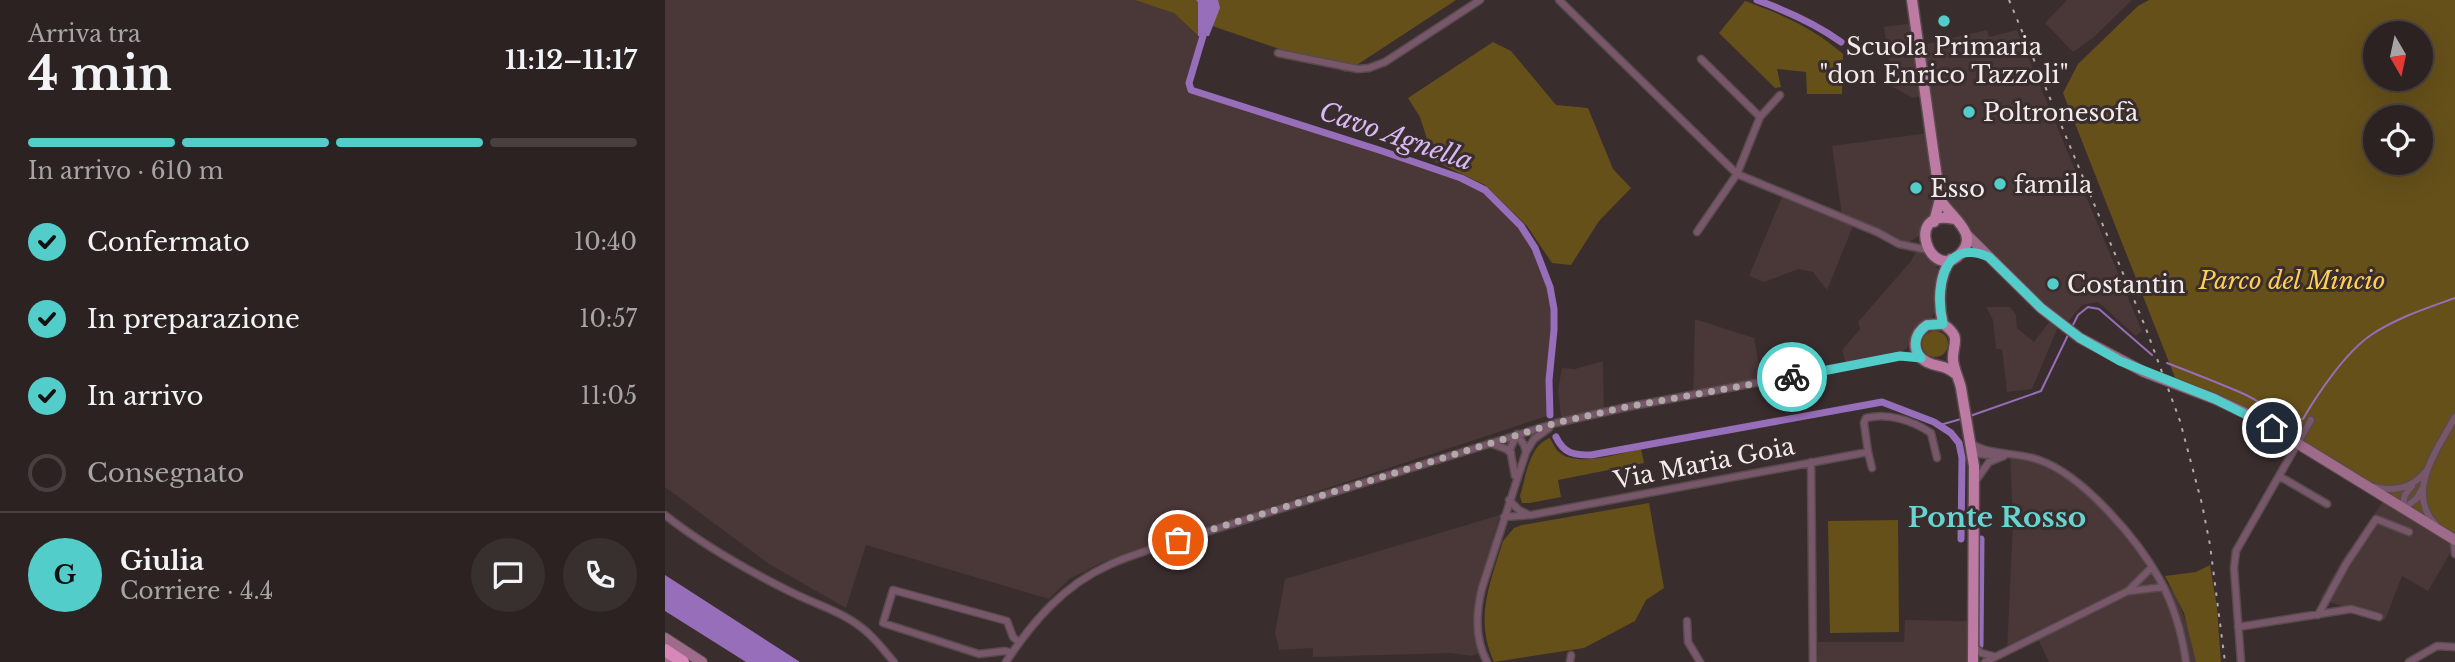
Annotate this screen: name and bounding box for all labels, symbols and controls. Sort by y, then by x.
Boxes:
marker: Scuola Primaria "don Enrico Tazzoli" [1936,13,1952,29]
text: Arriva tra [28,20,141,48]
north arrow [2363,21,2433,91]
map controls [2363,21,2433,175]
place label: Scuola Primaria "don Enrico Tazzoli" [1819,32,2069,89]
text: 11:12–11:17 [505,44,637,76]
text: 4 min [28,45,172,102]
water label: Cavo Agnella [1315,95,1477,177]
place label: Poltronesofà [1983,98,2139,127]
marker: Poltronesofà [1961,104,1977,120]
button: locate [2363,105,2433,175]
text: In arrivo · 610 m [28,157,223,185]
place label: famila [2014,170,2093,199]
place label: Esso [1930,174,1985,203]
marker: famila [1992,176,2008,192]
marker: Esso [1908,180,1924,196]
icon: check [28,223,66,261]
text: Confermato [87,226,250,258]
text: 10:40 [574,228,637,256]
park label: Parco del Mincio [2198,266,2385,295]
place label: Costantin [2067,270,2186,299]
marker: Costantin [2045,276,2061,292]
icon: check [28,300,66,338]
text: In preparazione [87,303,300,335]
text: 10:57 [579,305,637,333]
courier [1757,342,1827,412]
icon: bike [1773,358,1811,396]
icon: check [28,377,66,415]
text: In arrivo [87,380,203,412]
text: 11:05 [580,382,637,410]
pin [2242,398,2302,458]
icon: home [2253,409,2291,447]
street label: Via Maria Goia [1610,431,1798,495]
text: Consegnato [87,457,244,489]
district label: Ponte Rosso [1908,500,2086,535]
pin [1148,510,1208,570]
icon: bag [1159,521,1197,559]
button: chat [471,538,545,612]
button: phone [563,538,637,612]
text: Giulia [120,545,204,577]
text: G [54,559,76,591]
text: Corriere · 4.4 [120,577,273,605]

